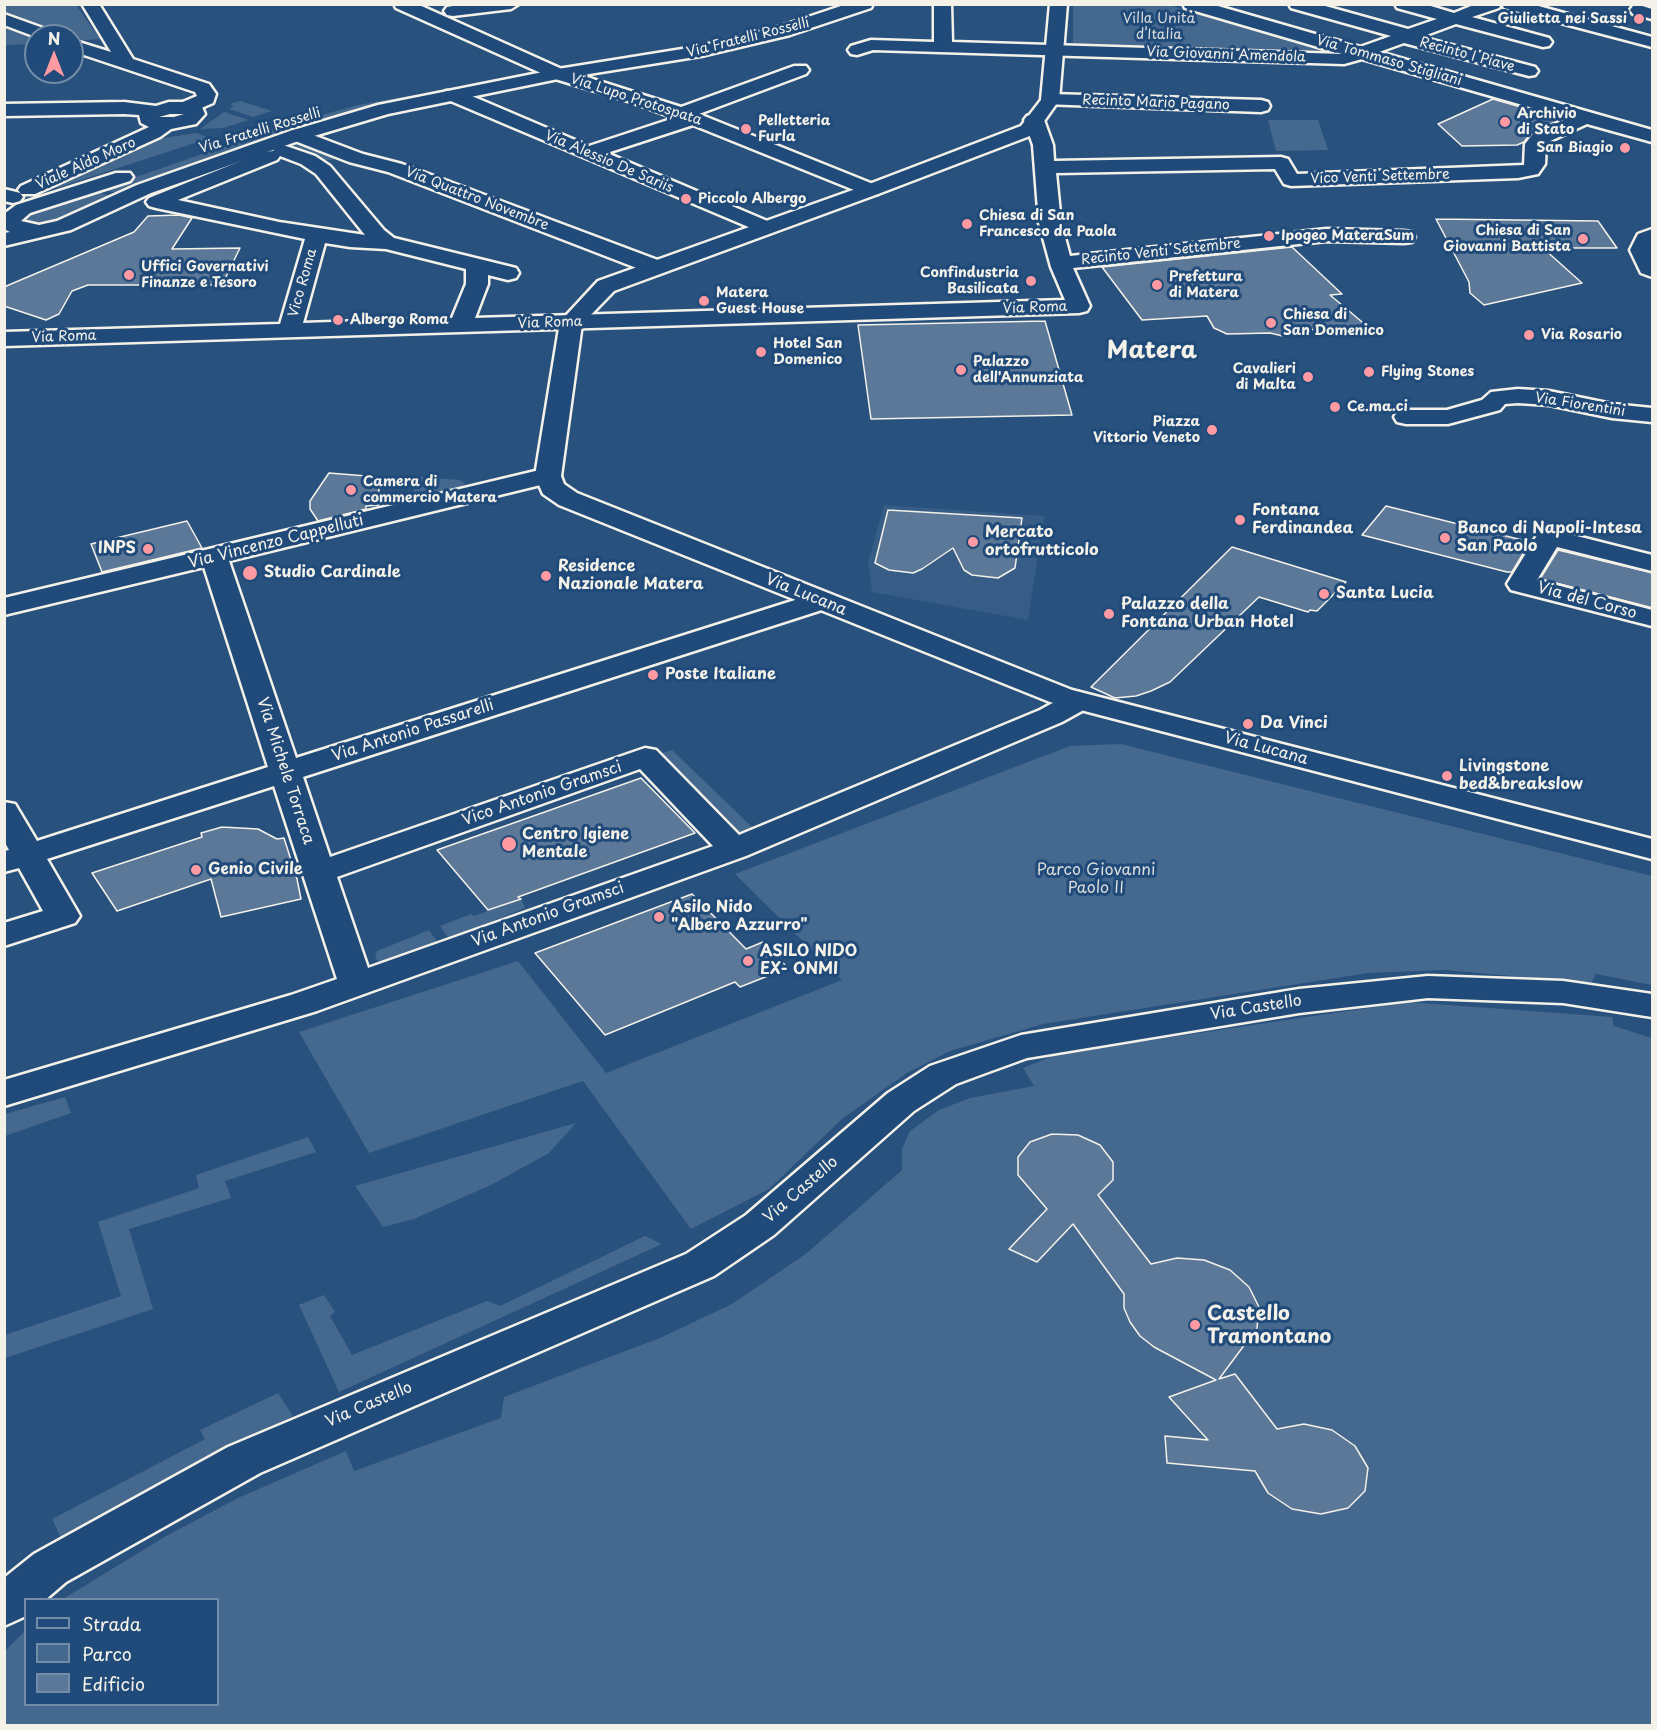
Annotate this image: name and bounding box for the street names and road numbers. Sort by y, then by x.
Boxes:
street label: Via Fratelli Rosselli [685,15,811,61]
street label: Via Tommaso Stigliani [1314,32,1464,90]
street label: Recinto I Piave [1418,34,1516,76]
street label: Via Giovanni Amendola [1146,44,1306,66]
street label: Via Lupo Protospata [568,71,704,129]
street label: Recinto Mario Pagano [1082,92,1230,114]
street label: Via Fratelli Rosselli [197,105,323,157]
street label: Via Alessio De Sariis [542,127,676,197]
street label: Viale Aldo Moro [33,134,139,194]
street label: Via Quattro Novembre [403,164,551,234]
street label: Vico Venti Settembre [1310,166,1450,188]
street label: Recinto Venti Settembre [1080,235,1242,269]
street label: Vico Roma [285,247,321,319]
street label: Via Roma [1002,298,1068,318]
street label: Via Roma [517,313,583,333]
street label: Via Roma [31,327,97,347]
street label: Via Fiorentini [1534,390,1626,420]
street label: Via Vincenzo Cappelluti [186,511,366,573]
street label: Via Lucana [763,570,849,620]
street label: Via del Corso [1535,579,1639,623]
street label: Via Michele Torraca [252,695,318,847]
street label: Via Antonio Passarelli [330,696,496,766]
street label: Via Lucana [1222,729,1310,769]
street label: Vico Antonio Gramsci [460,758,624,830]
street label: Via Antonio Gramsci [469,878,627,952]
street label: Via Castello [1209,991,1303,1025]
street label: Via Castello [760,1153,842,1227]
street label: Via Castello [323,1378,415,1432]

